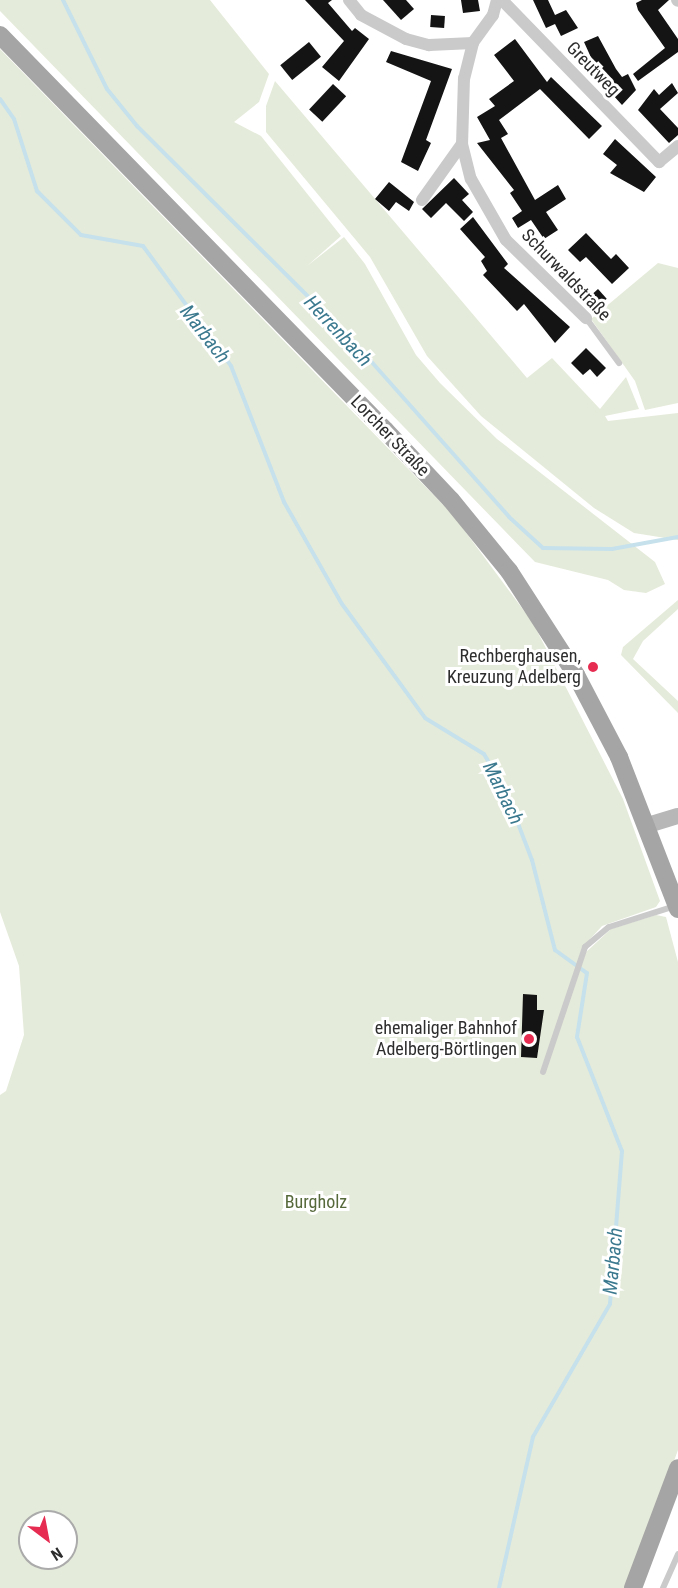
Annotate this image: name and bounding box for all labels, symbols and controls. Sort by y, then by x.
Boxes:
street label: Greutweg [562,37,624,101]
street label: Schurwaldstraße [517,225,615,325]
water label: Herrenbach [299,290,377,372]
water label: Marbach [175,300,235,368]
street label: Lorcher Straße [346,391,434,481]
place label: Rechberghausen, Kreuzung Adelberg [447,646,581,688]
marker: Rechberghausen, Kreuzung Adelberg [586,660,600,674]
water label: Marbach [478,758,528,828]
place label: ehemaliger Bahnhof Adelberg-Börtlingen [375,1018,517,1060]
marker: ehemaliger Bahnhof Adelberg-Börtlingen [522,1032,536,1046]
park label: Burgholz [285,1191,347,1213]
water label: Marbach [598,1227,628,1295]
north arrow [18,1510,78,1570]
text: N [48,1543,66,1565]

